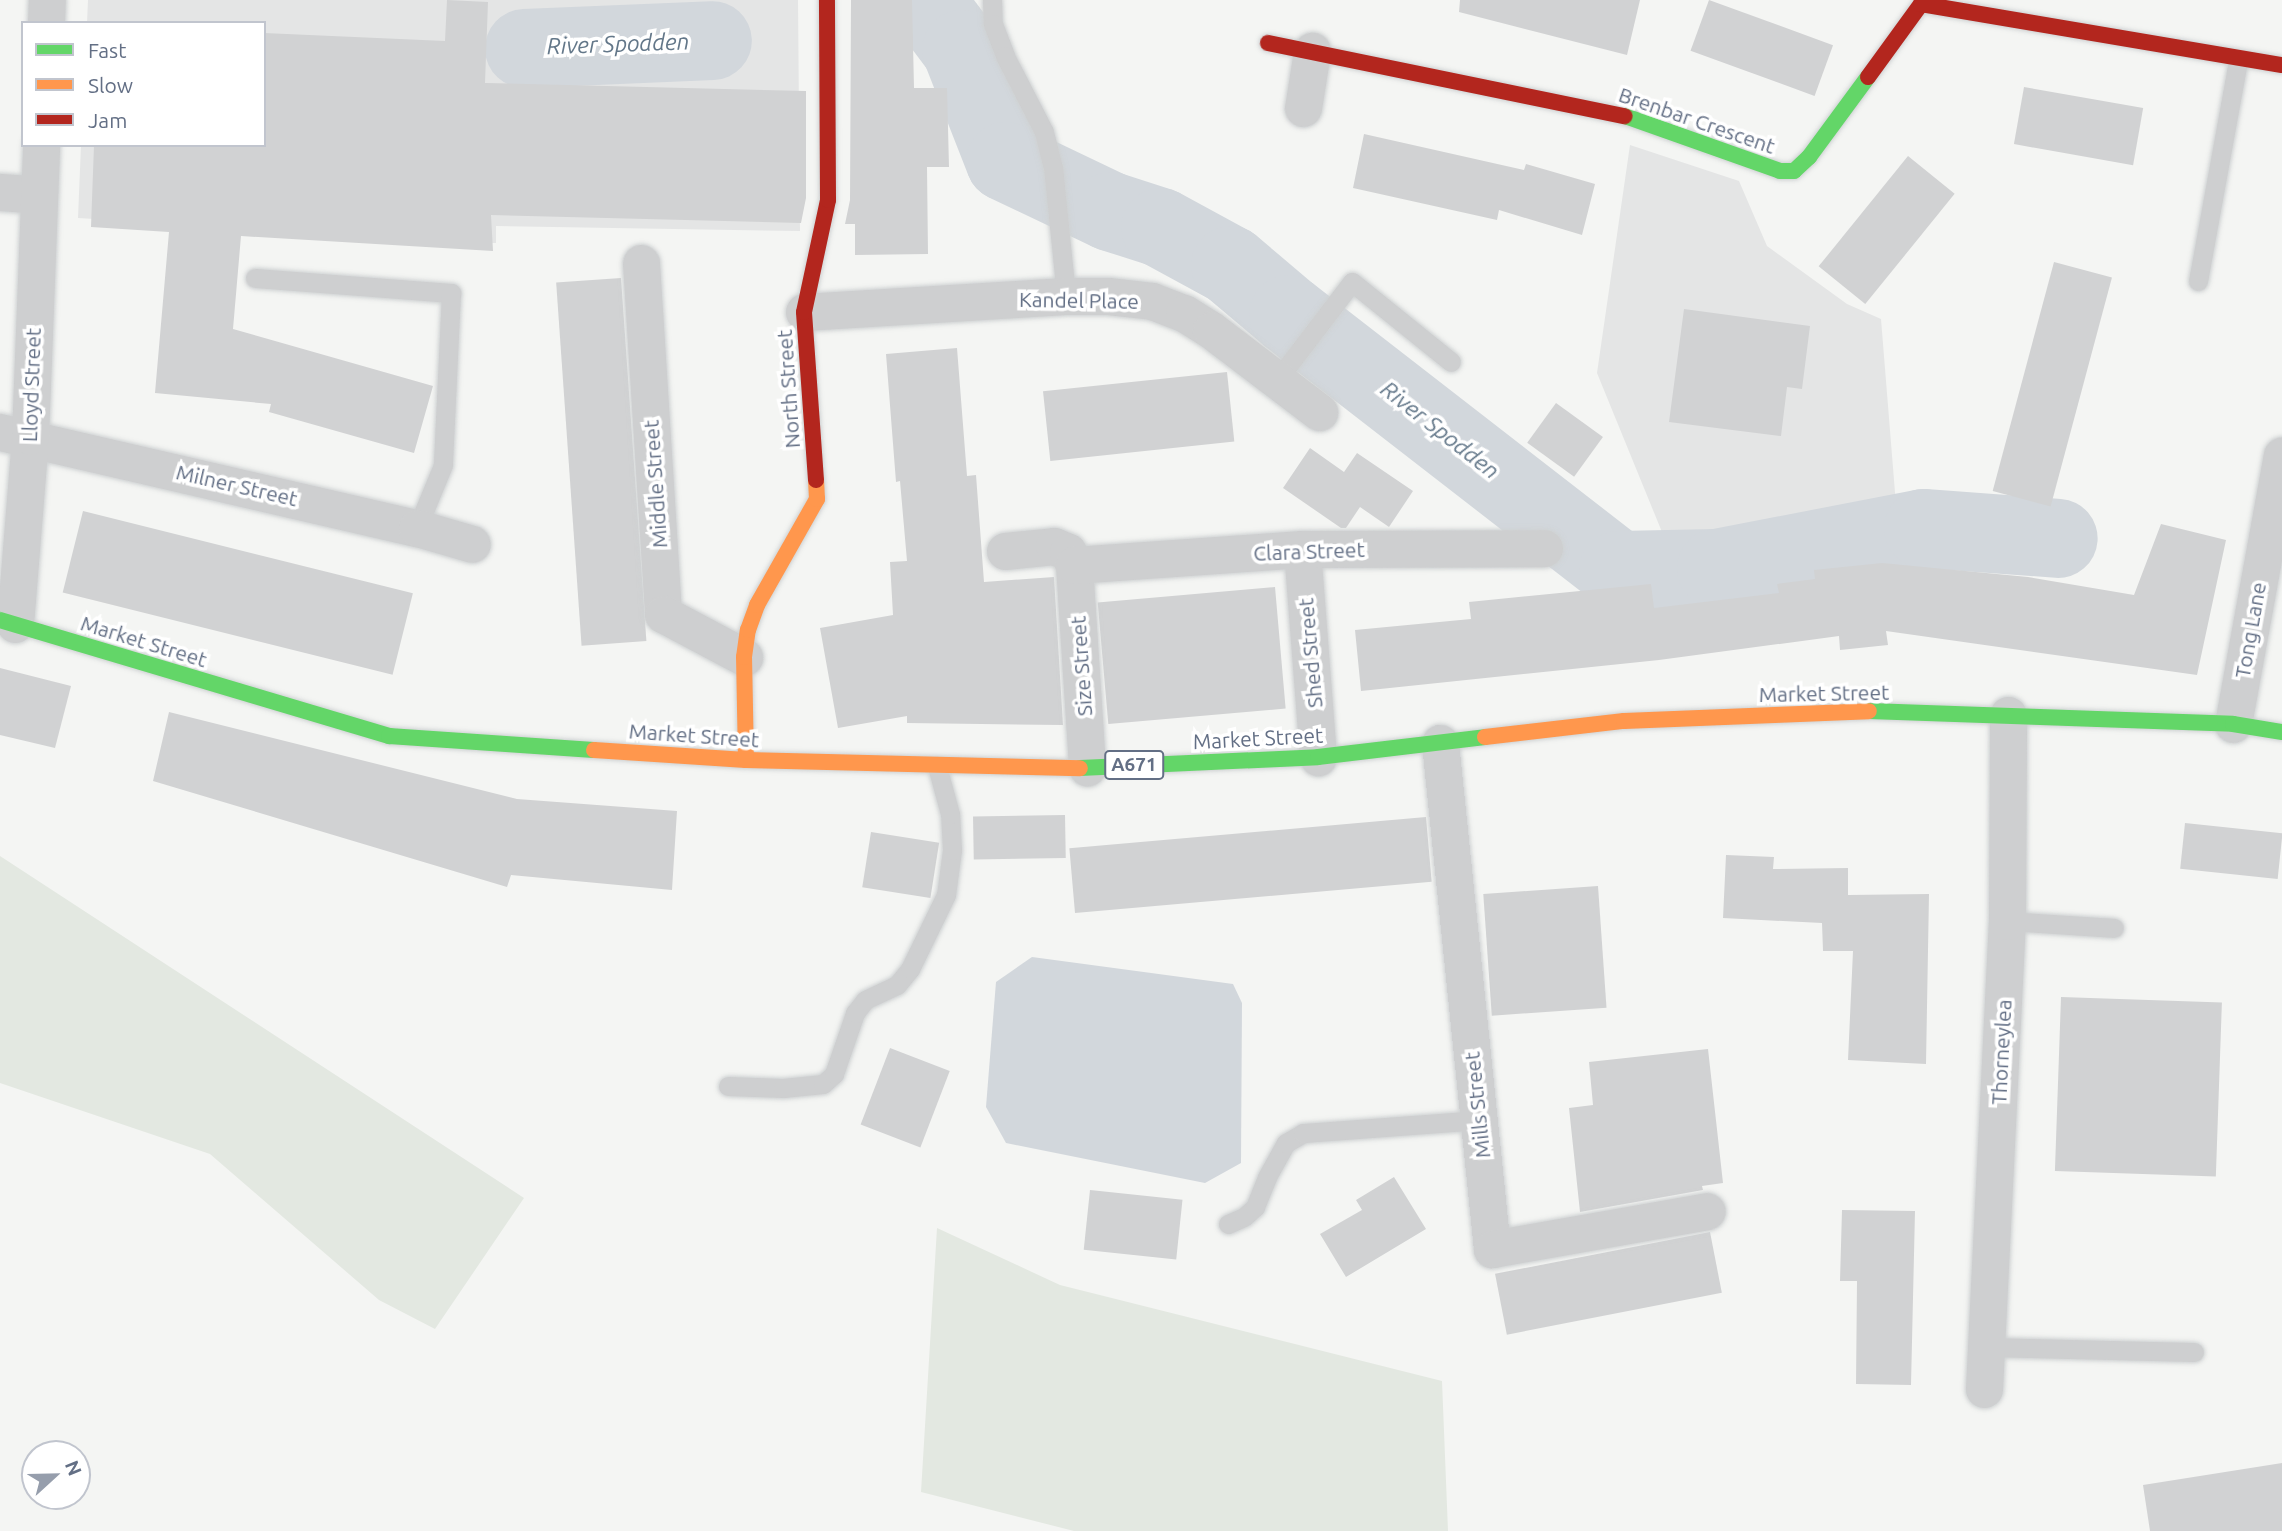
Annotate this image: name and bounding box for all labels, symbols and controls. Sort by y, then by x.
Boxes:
legend [21,21,266,147]
water label: River Spodden [546,28,690,60]
text: Fast [88,38,126,62]
text: Slow [88,73,133,97]
street label: Brenbar Crescent [1615,81,1779,159]
text: Jam [88,108,127,132]
street label: Kandel Place [1019,286,1139,314]
street label: Lloyd Street [16,327,46,443]
street label: North Street [771,329,805,449]
water label: River Spodden [1375,375,1505,485]
street label: Middle Street [638,419,672,549]
street label: Milner Street [174,459,300,511]
street label: Clara Street [1253,536,1365,566]
street label: Tong Lane [2229,580,2271,680]
street label: Shed Street [1293,597,1327,709]
street label: Market Street [78,610,210,672]
street label: Size Street [1065,615,1097,717]
street label: Market Street [1759,679,1889,707]
street label: Market Street [628,718,760,752]
street label: Market Street [1192,722,1324,754]
road number: A671 [1102,750,1166,780]
street label: Thorneylea [1986,999,2016,1105]
street label: Mills Street [1459,1051,1495,1159]
north arrow [21,1440,91,1510]
text: N [61,1457,86,1479]

